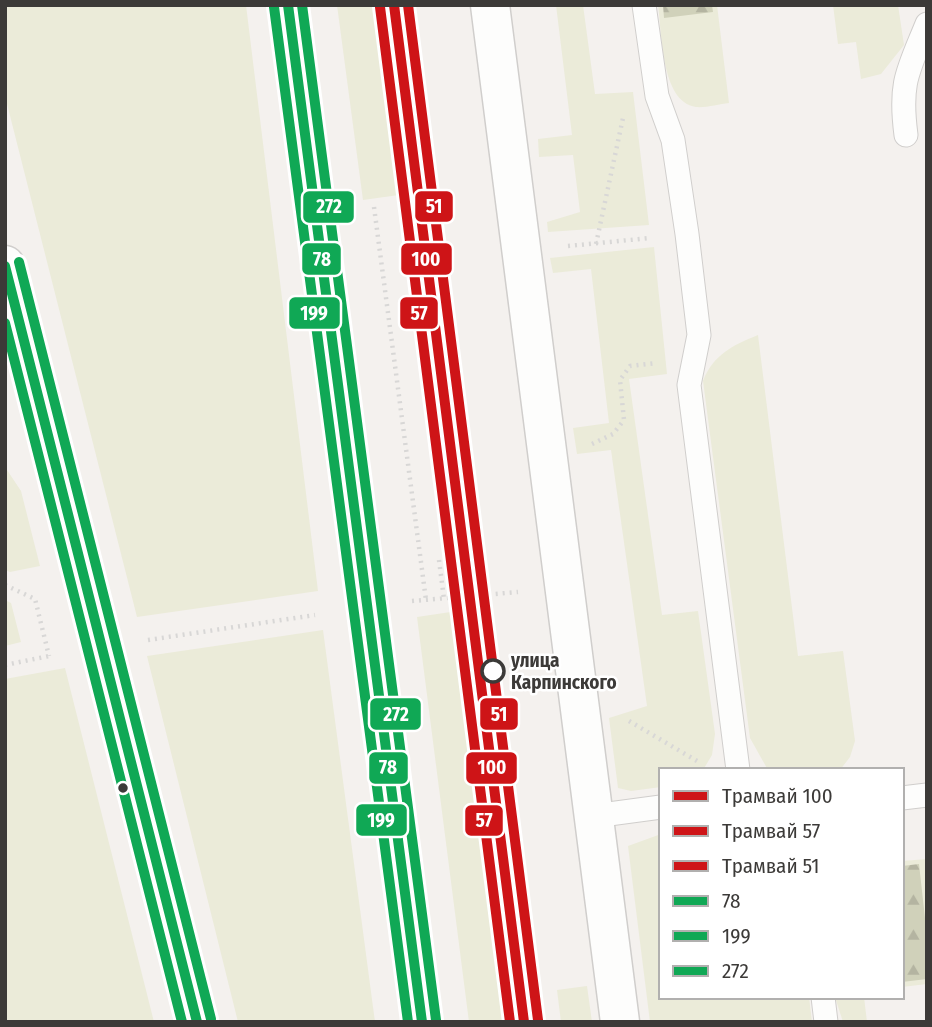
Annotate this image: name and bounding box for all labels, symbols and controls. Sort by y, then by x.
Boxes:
line badge: 272 [302,190,355,224]
line badge: 51 [414,190,454,223]
text: 272 [315,195,342,218]
text: 51 [426,195,442,218]
line badge: 78 [301,242,342,276]
line badge: 100 [400,242,453,276]
text: 78 [313,248,331,271]
text: 100 [412,248,440,271]
line badge: 199 [288,296,341,330]
line badge: 57 [399,296,439,330]
text: 199 [300,302,328,325]
text: 57 [411,302,428,325]
place label: улица Карпинского [510,649,617,694]
marker: улица Карпинского [481,659,505,683]
line badge: 272 [369,697,422,731]
line badge: 51 [479,697,519,731]
text: 272 [382,703,409,726]
text: 51 [491,703,507,726]
line badge: 78 [368,751,409,785]
line badge: 100 [465,751,518,785]
text: 78 [379,756,397,779]
text: 100 [478,756,506,779]
legend [659,768,904,999]
unlabelled marker [116,781,130,795]
text: Трамвай 100 [722,783,833,809]
line badge: 199 [355,803,408,837]
line badge: 57 [464,804,504,837]
text: 199 [367,809,395,832]
text: 57 [476,809,493,832]
text: Трамвай 57 [722,818,820,844]
text: Трамвай 51 [722,853,819,879]
text: 78 [722,888,741,914]
text: 199 [722,923,751,949]
text: 272 [722,958,749,984]

